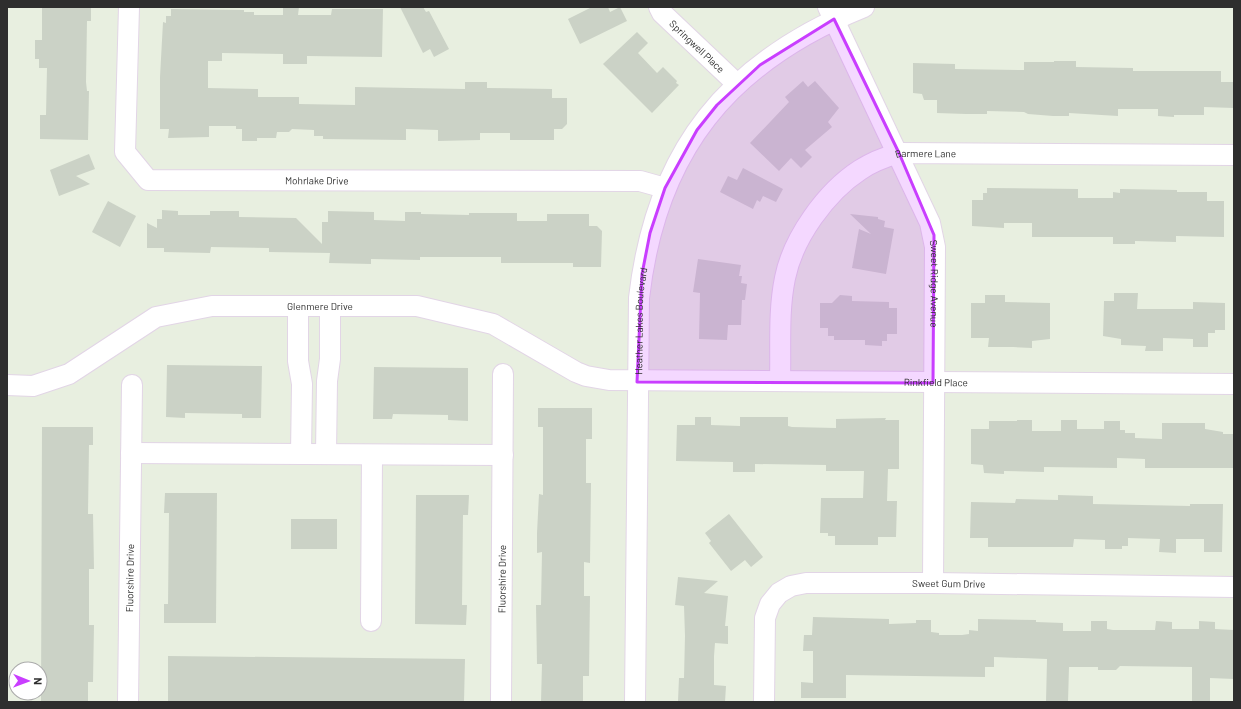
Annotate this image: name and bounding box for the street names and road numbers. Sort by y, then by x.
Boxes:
street label: Springwell Place [667,17,727,75]
street label: Barmere Lane [894,147,956,160]
street label: Mohrlake Drive [285,174,349,186]
street label: Sweet Ridge Avenue [928,239,941,328]
street label: Heather Lakes Boulevard [632,266,649,375]
street label: Glenmere Drive [287,300,353,312]
street label: Rinkfield Place [904,376,968,388]
street label: Fluorshire Drive [123,544,136,612]
street label: Fluorshire Drive [496,545,508,613]
street label: Sweet Gum Drive [912,577,985,590]

